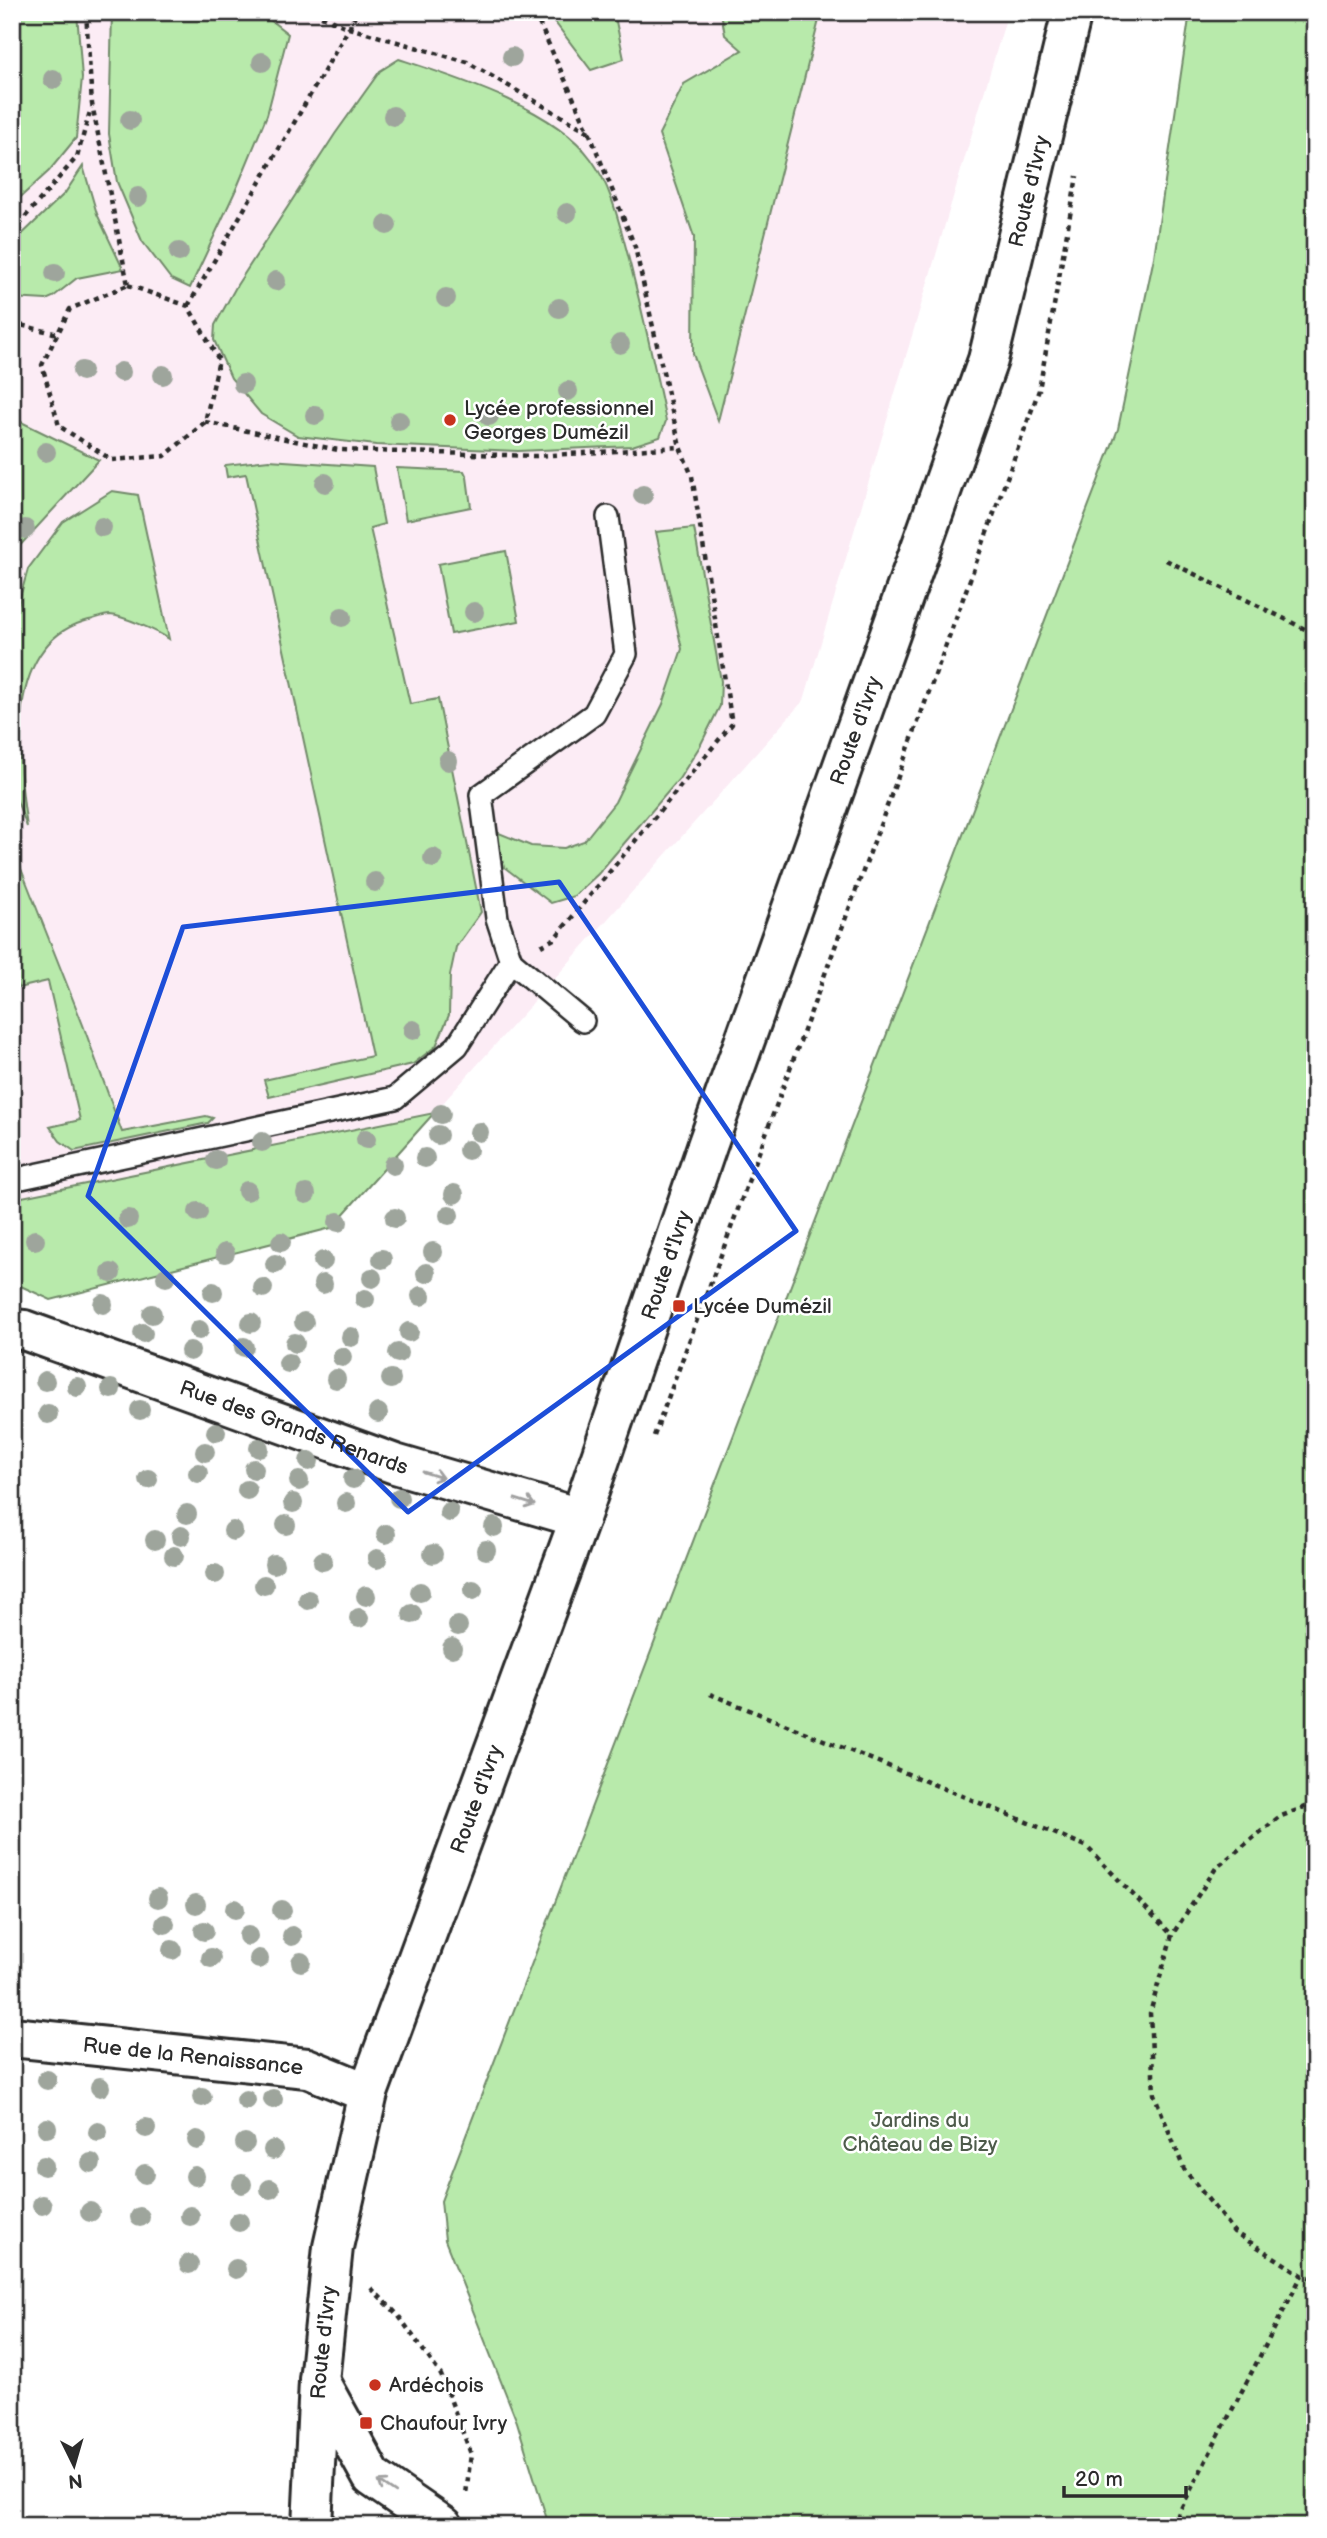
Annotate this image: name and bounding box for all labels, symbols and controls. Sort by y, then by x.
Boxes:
street label: Route d'Ivry [1003,133,1054,250]
place label: Lycée professionnel Georges Dumézil [464,396,654,445]
marker: Lycée professionnel Georges Dumézil [442,412,458,428]
street label: Route d'Ivry [825,672,887,788]
street label: Route d'Ivry [636,1207,697,1323]
place label: Lycée Dumézil [693,1294,832,1319]
marker: Lycée Dumézil [671,1298,687,1314]
street label: Rue des Grands Renards [176,1375,411,1480]
one-way arrow [422,1470,444,1483]
one-way arrow [514,1496,536,1509]
street label: Route d'Ivry [445,1741,508,1857]
street label: Rue de la Renaissance [82,2032,304,2080]
park label: Jardins du Château de Bizy [843,2108,998,2157]
street label: Route d'Ivry [306,2284,341,2400]
place label: Ardéchois [389,2373,484,2398]
marker: Ardéchois [367,2377,383,2393]
place label: Chaufour Ivry [380,2411,508,2436]
marker: Chaufour Ivry [358,2415,374,2431]
north arrow [38,2430,108,2500]
scale bar [1064,2454,1187,2498]
text: 20 m [1075,2467,1123,2492]
text: N [67,2468,83,2493]
one-way arrow [378,2480,397,2495]

